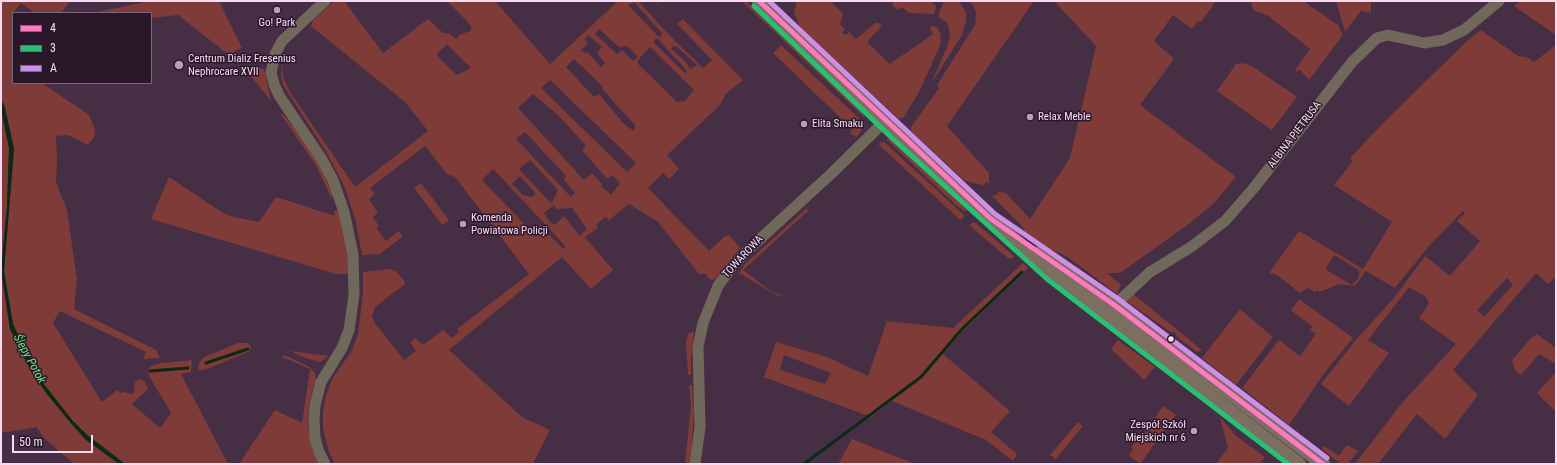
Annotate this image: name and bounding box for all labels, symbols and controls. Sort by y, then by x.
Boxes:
marker: Go! Park [272,5,282,15]
legend [12,12,152,84]
place label: Go! Park [259,16,295,30]
text: 4 [50,21,56,35]
text: 3 [50,41,56,55]
place label: Centrum Dializ Fresenius Nephrocare XVII [188,52,296,78]
marker: Centrum Dializ Fresenius Nephrocare XVII [173,59,185,71]
text: A [50,61,57,75]
street label: ALBINA PIETRUSA [1266,99,1324,171]
place label: Relax Meble [1038,110,1091,124]
marker: Relax Meble [1025,112,1035,122]
place label: Elita Smaku [812,117,863,131]
marker: Elita Smaku [799,119,809,129]
place label: Komenda Powiatowa Policji [471,211,548,237]
marker: Komenda Powiatowa Policji [458,219,468,229]
street label: TOWAROWA [720,233,766,281]
water label: Ślepy Potok [10,332,48,386]
unlabelled marker [1166,334,1176,344]
place label: Zespół Szkół Miejskich nr 6 [1125,418,1186,444]
marker: Zespół Szkół Miejskich nr 6 [1189,426,1199,436]
scale bar [14,427,95,453]
text: 50 m [19,435,43,449]

